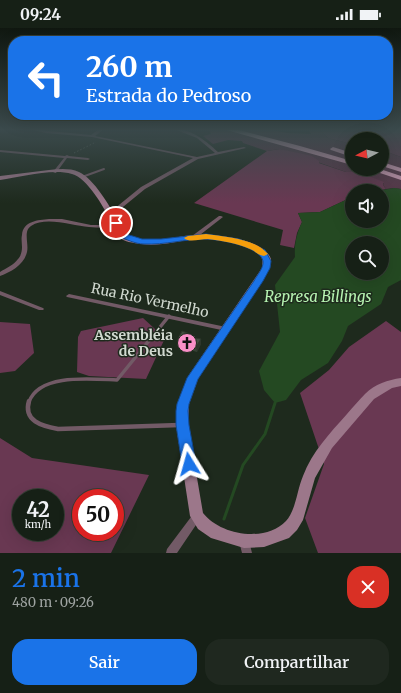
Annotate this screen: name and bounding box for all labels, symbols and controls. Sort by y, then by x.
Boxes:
text: 09:24 [20,5,61,24]
text: 260 m [86,49,172,85]
icon: left [20,52,72,104]
text: Estrada do Pedroso [86,84,251,107]
north arrow [345,132,389,176]
map controls [345,132,389,280]
button: sound [345,184,389,228]
pin [99,206,133,240]
icon: arrive [105,212,127,234]
button: search [345,236,389,280]
street label: Rua Rio Vermelho [90,279,210,321]
water label: Represa Billings [264,287,372,306]
place label: Assembléia de Deus [93,326,173,360]
church icon: Assembléia de Deus [176,332,198,354]
position arrow [168,443,210,485]
speed limit sign: 50 [72,489,124,541]
text: 42 [26,497,50,522]
text: km/h [25,518,51,531]
text: 2 min [12,563,80,594]
button: close [347,566,389,608]
text: 480 m · 09:26 [12,594,94,611]
button: Sair [12,639,197,685]
button: Compartilhar [205,639,389,685]

